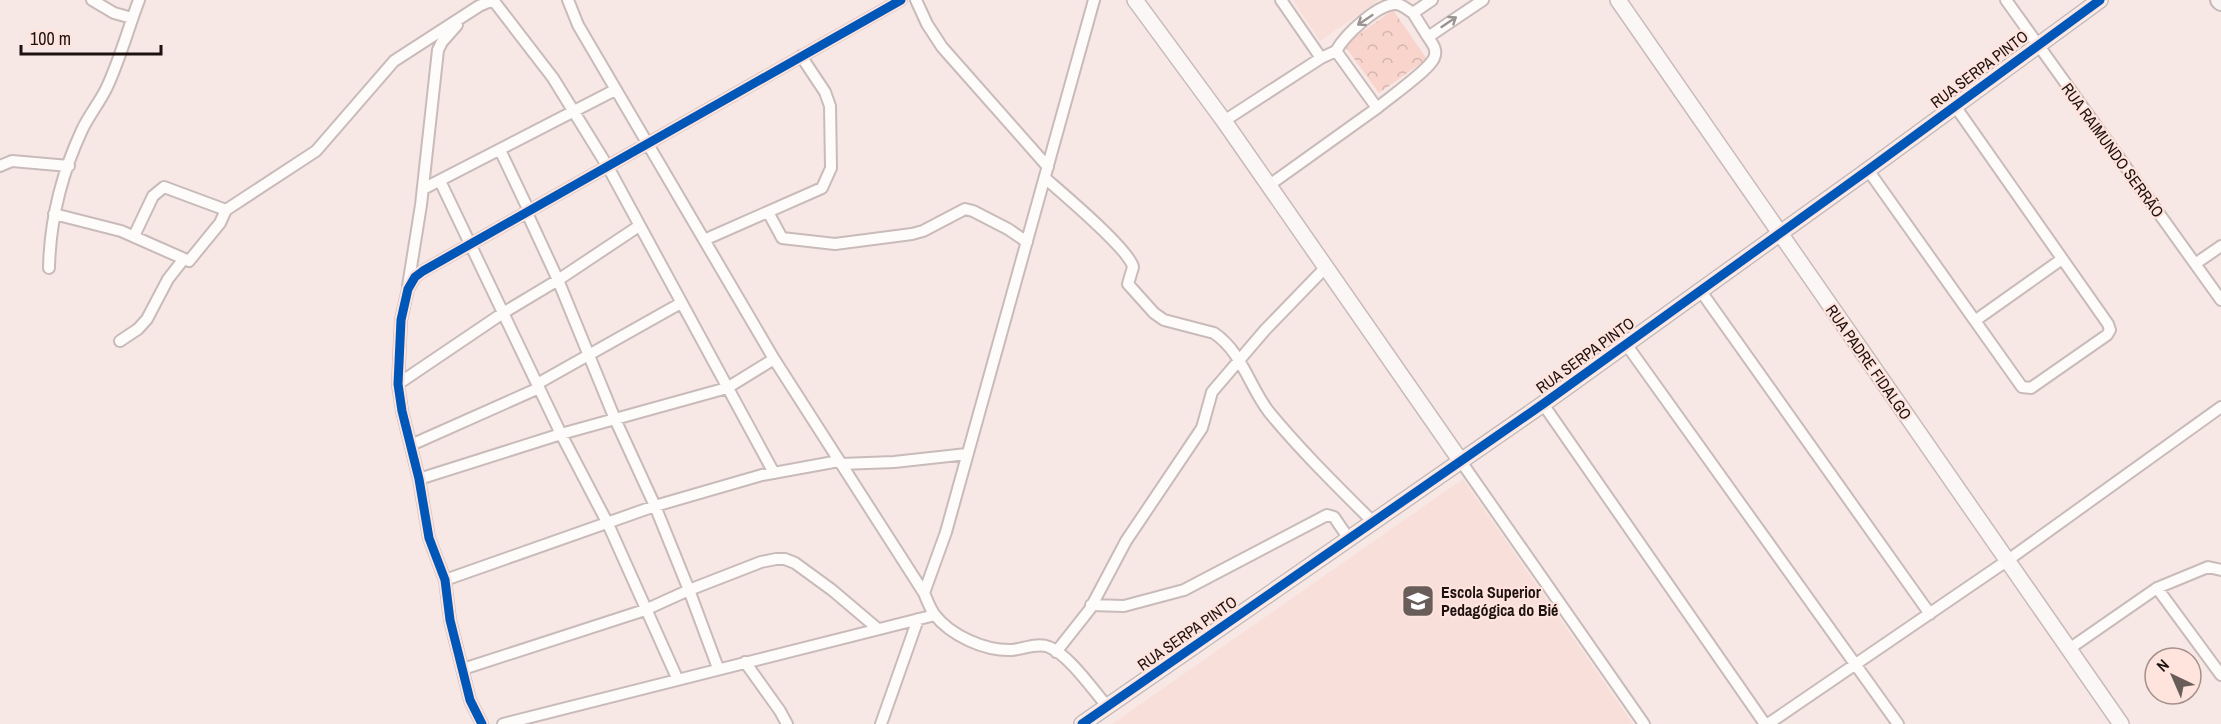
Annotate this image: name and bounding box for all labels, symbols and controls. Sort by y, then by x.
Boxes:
one-way arrow [1356,14,1373,27]
one-way arrow [1441,16,1458,29]
scale bar [21,18,160,56]
street label: RUA SERPA PINTO [1926,25,2032,113]
text: 100 m [30,26,71,51]
street label: RUA RAIMUNDO SERRÃO [2057,78,2169,222]
street label: RUA PADRE FIDALGO [1821,300,1917,424]
street label: RUA SERPA PINTO [1531,312,1639,398]
place label: Escola Superior Pedagógica do Bié [1441,581,1558,621]
school or university icon: Escola Superior Pedagógica do Bié [1400,583,1436,619]
street label: RUA SERPA PINTO [1133,590,1241,676]
north arrow [2143,646,2203,706]
text: N [2152,654,2174,676]

